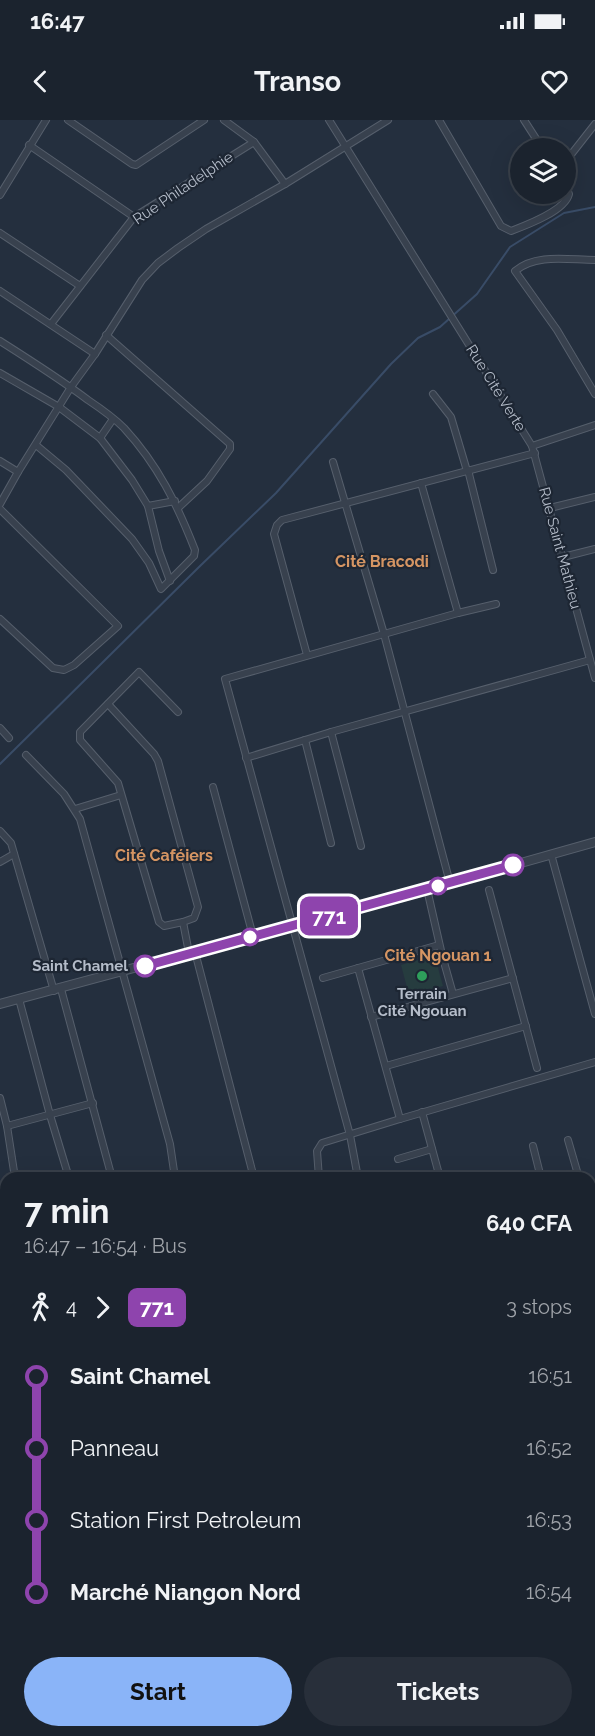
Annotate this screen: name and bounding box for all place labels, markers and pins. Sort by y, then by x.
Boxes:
unlabelled marker [502,854,524,876]
unlabelled marker [429,877,447,895]
unlabelled marker [241,928,259,946]
marker: Saint Chamel [134,955,156,977]
place label: Saint Chamel [32,957,128,975]
marker: Terrain Cité Ngouan [415,969,429,983]
place label: Terrain Cité Ngouan [377,985,467,1020]

